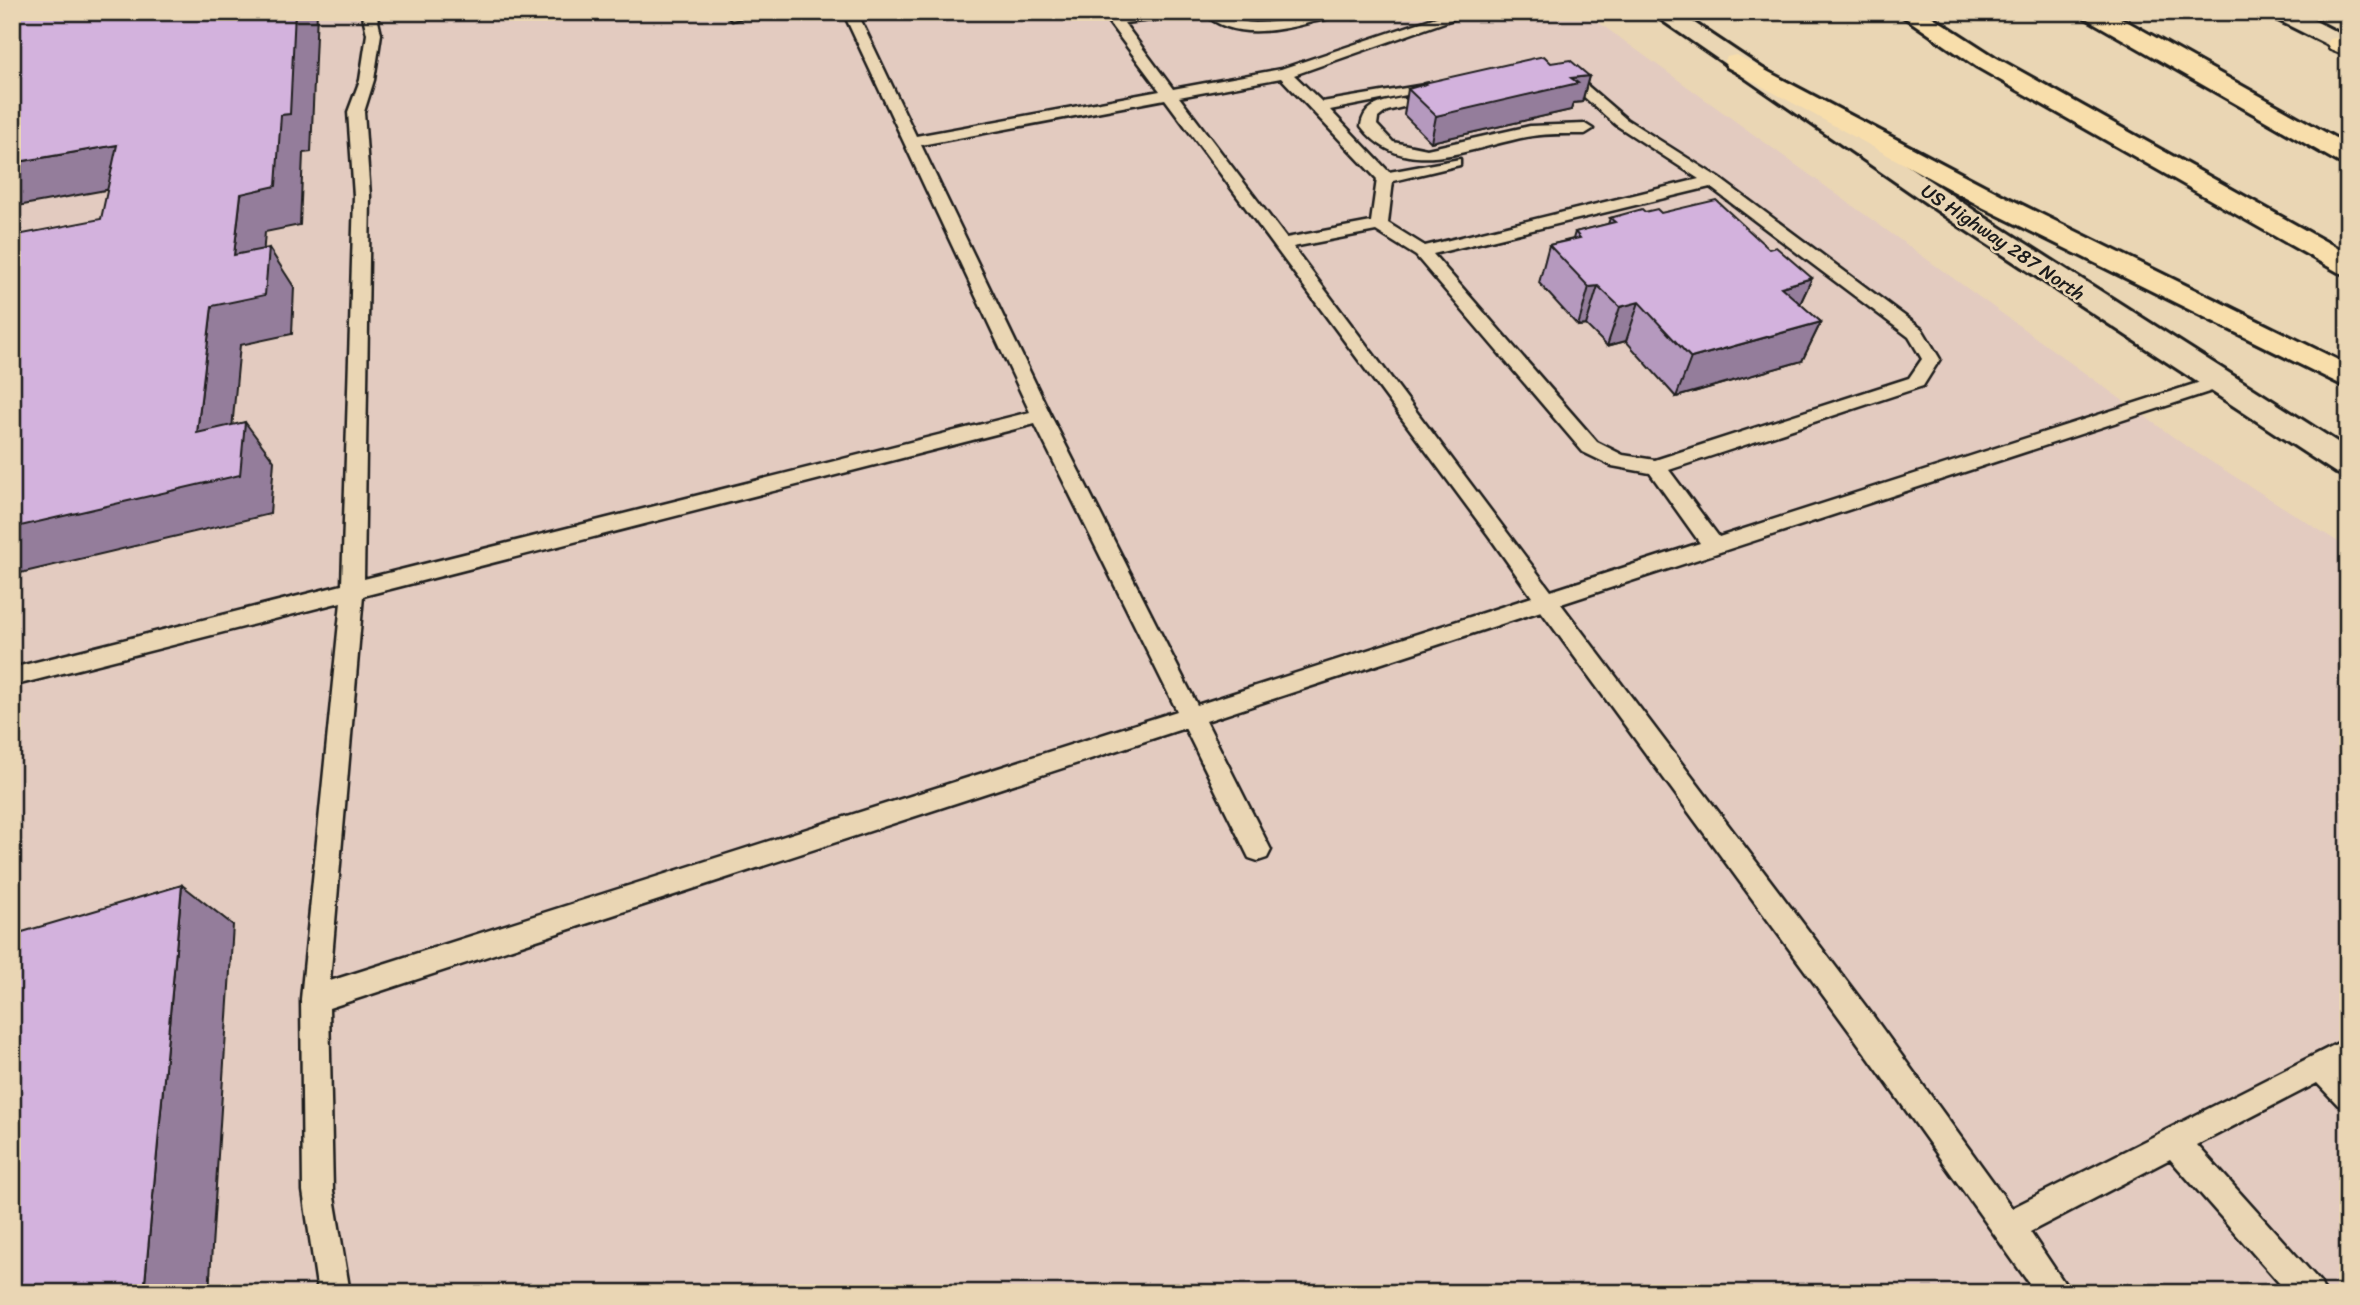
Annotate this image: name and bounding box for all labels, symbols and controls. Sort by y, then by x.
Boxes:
street label: US Highway 287 North [1914,175,2092,309]

